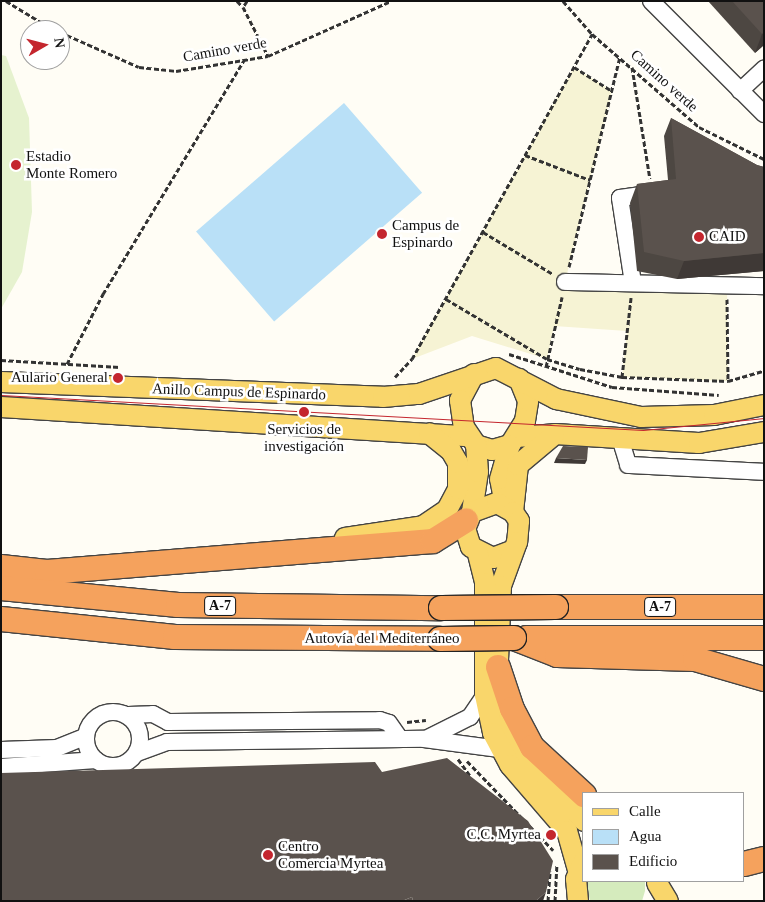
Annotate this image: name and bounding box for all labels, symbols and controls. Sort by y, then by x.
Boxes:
north arrow [20,20,70,70]
street label: Camino verde [182,34,268,66]
text: N [51,37,67,49]
street label: Camino verde [627,46,701,116]
place label: Estadio Monte Romero [26,147,117,182]
marker: Estadio Monte Romero [10,159,22,171]
place label: Campus de Espinardo [392,216,459,251]
marker: Campus de Espinardo [376,228,388,240]
place label: CAID [709,228,746,246]
marker: CAID [693,231,705,243]
place label: Aulario General [11,369,108,387]
marker: Aulario General [112,372,124,384]
street label: Anillo Campus de Espinardo [152,380,326,404]
marker: Servicios de investigación [298,406,310,418]
place label: Servicios de investigación [264,420,344,455]
road number: A-7 [204,594,236,618]
road number: A-7 [644,596,676,618]
street label: Autovía del Mediterráneo [305,630,459,648]
legend [582,792,745,882]
text: Calle [629,803,661,819]
place label: C.C. Myrtea [466,826,541,844]
text: Agua [629,828,662,844]
marker: C.C. Myrtea [545,829,557,841]
place label: Centro Comercia Myrtea [278,837,383,872]
marker: Centro Comercia Myrtea [262,849,274,861]
text: Edificio [629,853,677,869]

